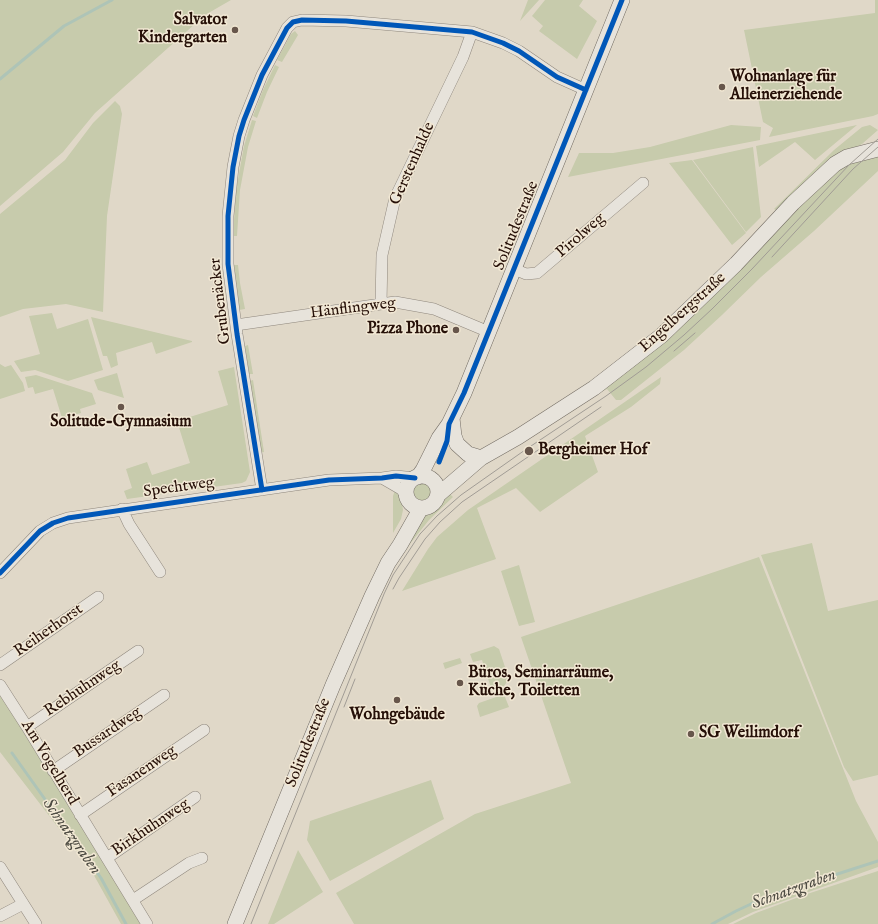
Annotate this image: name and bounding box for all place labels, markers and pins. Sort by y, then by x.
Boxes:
place label: Salvator Kindergarten [138,11,227,49]
marker: Salvator Kindergarten [230,25,240,35]
place label: Wohnanlage für Alleinerziehende [730,68,842,106]
marker: Wohnanlage für Alleinerziehende [717,82,727,92]
place label: Pizza Phone [367,320,448,340]
marker: Pizza Phone [451,325,461,335]
marker: Solitude-Gymnasium [116,402,126,412]
place label: Solitude-Gymnasium [50,413,192,433]
place label: Bergheimer Hof [538,441,647,461]
marker: Bergheimer Hof [523,445,535,457]
place label: Büros, Seminarräume, Küche, Toiletten [468,664,613,702]
marker: Büros, Seminarräume, Küche, Toiletten [455,678,465,688]
marker: Wohngebäude [392,695,402,705]
place label: Wohngebäude [349,706,445,726]
place label: SG Weilimdorf [699,724,799,744]
marker: SG Weilimdorf [686,729,696,739]

